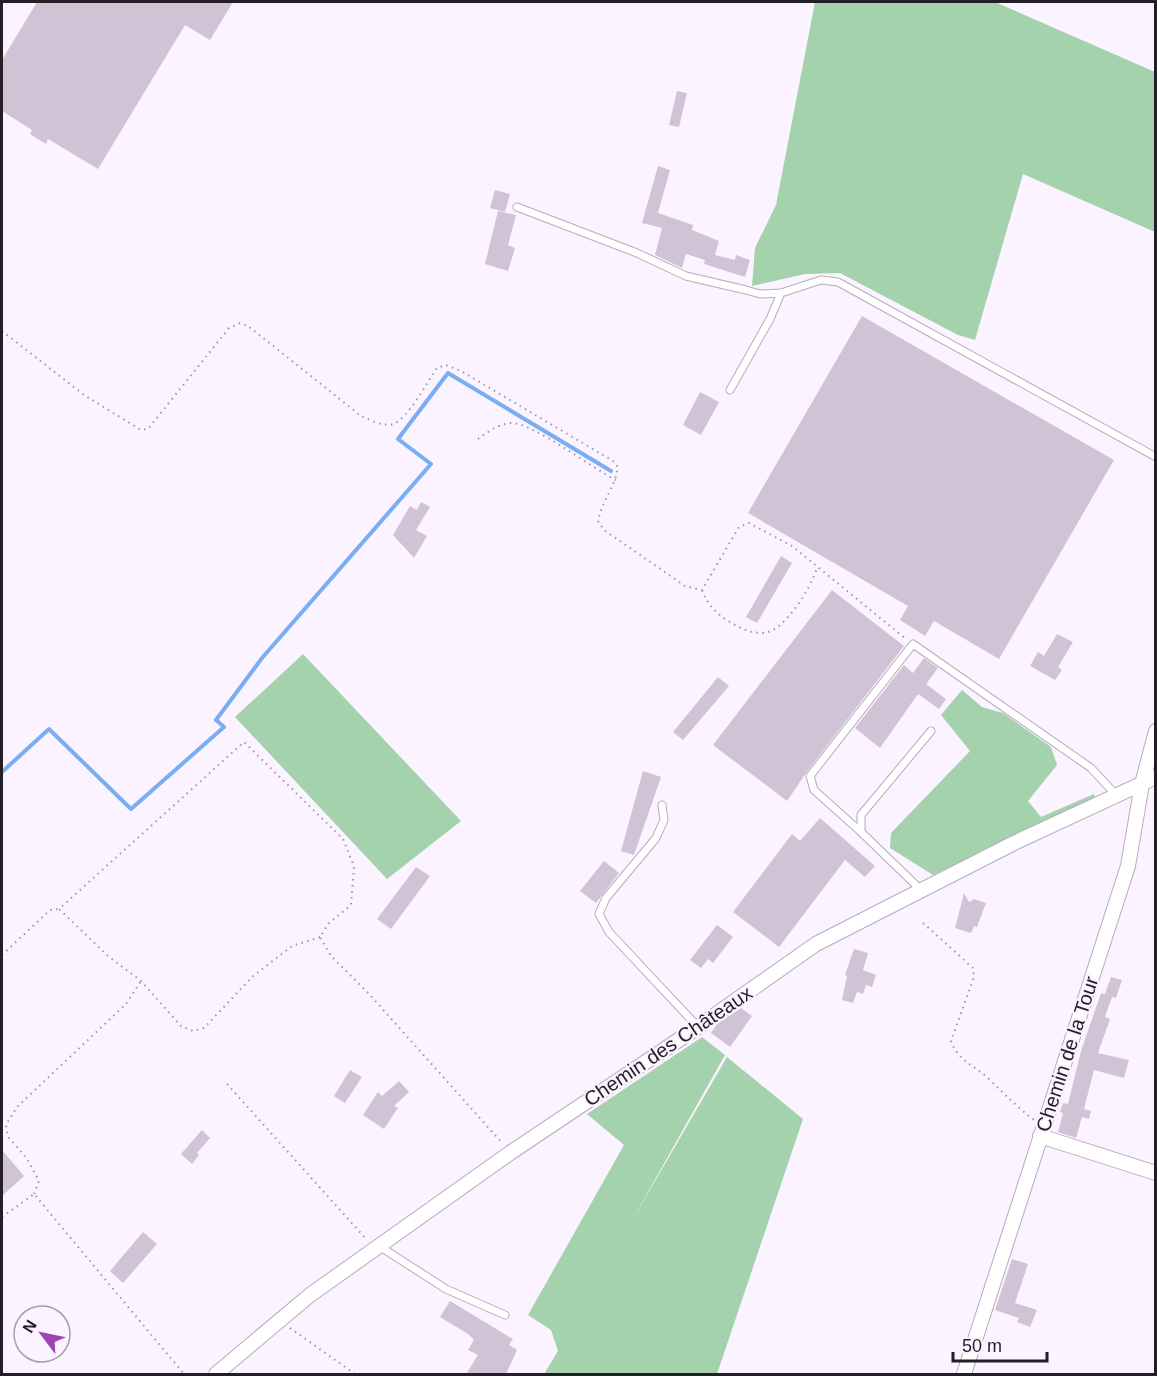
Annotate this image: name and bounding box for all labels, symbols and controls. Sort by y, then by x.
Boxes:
street label: Chemin de la Tour [1032,973,1103,1134]
street label: Chemin des Châteaux [580,982,756,1110]
north arrow [12,1304,72,1364]
text: N [19,1317,40,1336]
scale bar [953,1325,1048,1363]
text: 50 m [962,1336,1002,1356]

